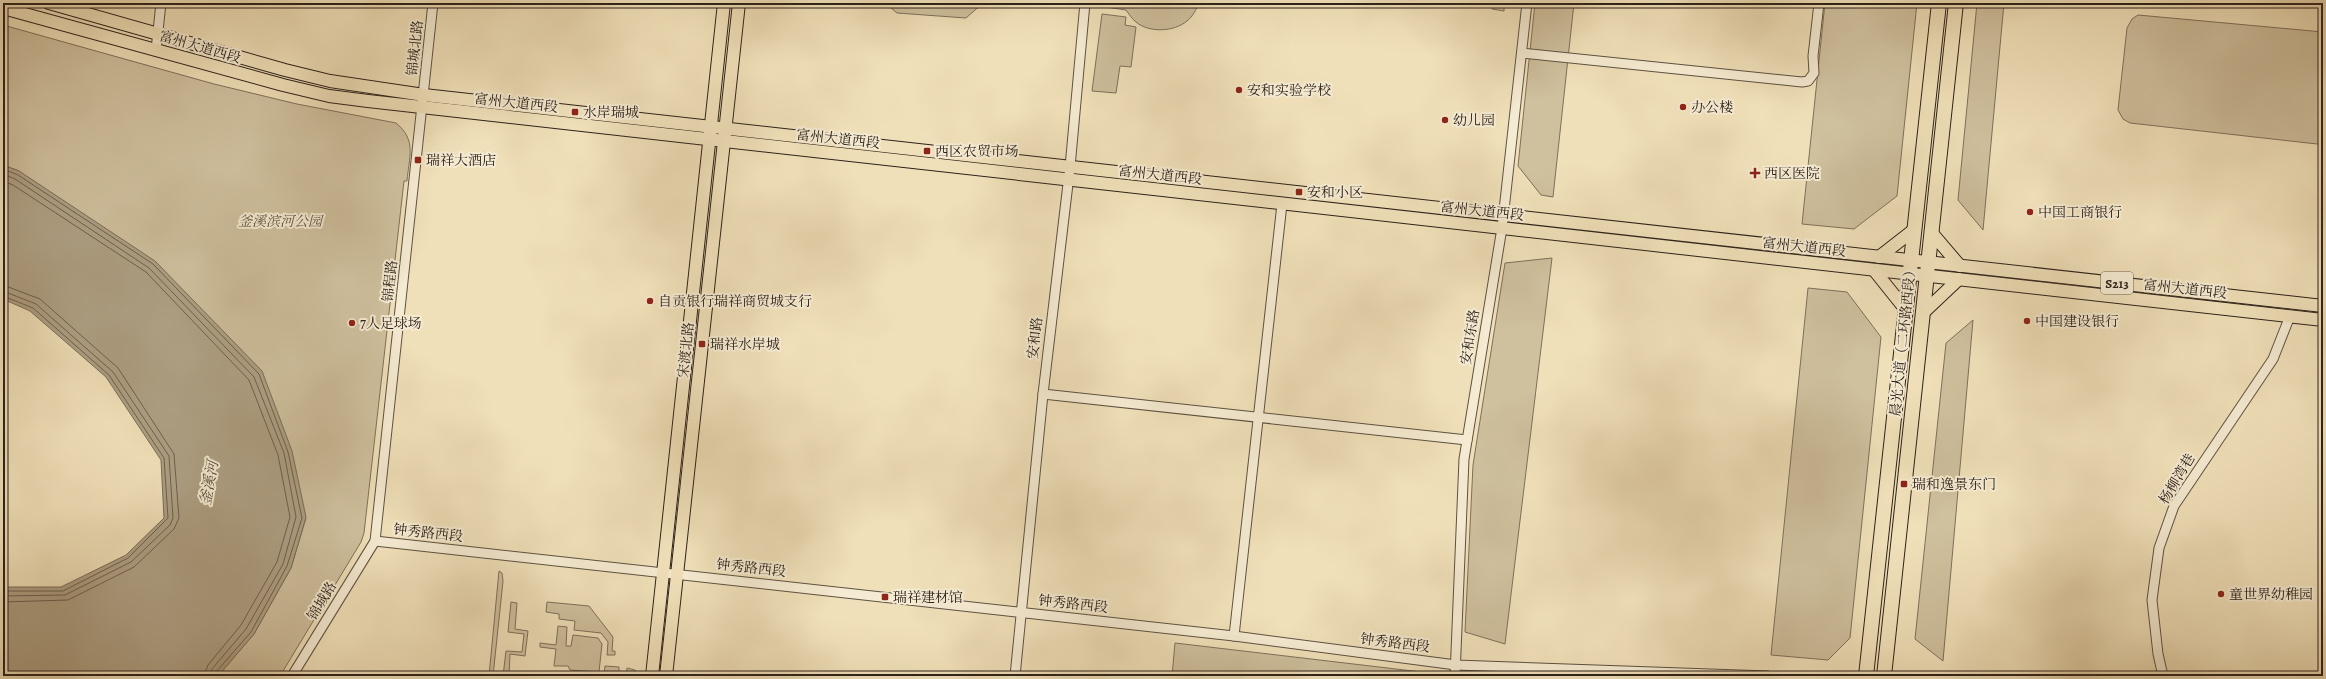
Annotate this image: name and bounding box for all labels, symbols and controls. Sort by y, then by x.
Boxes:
street label: 锦城北路 [403,19,427,77]
street label: 富州大道西段 [157,26,243,68]
place label: 安和实验学校 [1247,81,1331,100]
marker: 安和实验学校 [1234,85,1244,95]
street label: 富州大道西段 [473,89,559,117]
place label: 办公楼 [1691,98,1733,117]
marker: 办公楼 [1678,102,1688,112]
place label: 水岸瑞城 [583,103,639,122]
marker: 水岸瑞城 [570,107,580,117]
place label: 幼儿园 [1453,111,1495,130]
marker: 幼儿园 [1440,115,1450,125]
street label: 富州大道西段 [795,125,881,153]
place label: 西区农贸市场 [935,142,1019,161]
marker: 西区农贸市场 [922,146,932,156]
place label: 瑞祥大酒店 [426,151,496,170]
marker: 瑞祥大酒店 [413,155,423,165]
street label: 富州大道西段 [1117,161,1203,189]
place label: 西区医院 [1764,164,1820,183]
marker: 西区医院 [1749,167,1761,179]
place label: 安和小区 [1307,183,1363,202]
marker: 安和小区 [1294,187,1304,197]
street label: 富州大道西段 [1439,197,1525,225]
place label: 中国工商银行 [2038,203,2122,222]
marker: 中国工商银行 [2025,207,2035,217]
park label: 釜溪滨河公园 [238,212,324,231]
street label: 富州大道西段 [1761,233,1847,261]
street label: 锦程路 [378,259,402,303]
street label: 晨光大道（二环路西段） [1886,262,1920,418]
road number: S213 [2101,272,2133,294]
street label: 富州大道西段 [2142,275,2228,303]
place label: 自贡银行瑞祥商贸城支行 [658,292,812,311]
marker: 自贡银行瑞祥商贸城支行 [645,296,655,306]
street label: 安和东路 [1456,308,1484,366]
place label: 中国建设银行 [2035,312,2119,331]
place label: 7人足球场 [360,314,422,333]
street label: 安和路 [1023,316,1047,360]
marker: 中国建设银行 [2022,316,2032,326]
marker: 7人足球场 [347,318,357,328]
street label: 宋渡北路 [674,321,698,379]
place label: 瑞祥水岸城 [710,335,780,354]
marker: 瑞祥水岸城 [697,339,707,349]
street label: 杨柳湾巷 [2154,450,2200,508]
water label: 釜溪河 [195,456,223,507]
place label: 瑞和逸景东门 [1912,475,1996,494]
marker: 瑞和逸景东门 [1899,479,1909,489]
street label: 钟秀路西段 [392,520,464,546]
street label: 钟秀路西段 [715,555,787,581]
street label: 锦城路 [303,578,341,624]
place label: 童世界幼稚园 [2229,585,2313,604]
place label: 瑞祥建材馆 [893,588,963,607]
marker: 童世界幼稚园 [2216,589,2226,599]
street label: 钟秀路西段 [1037,591,1109,617]
marker: 瑞祥建材馆 [880,592,890,602]
street label: 钟秀路西段 [1359,629,1431,657]

